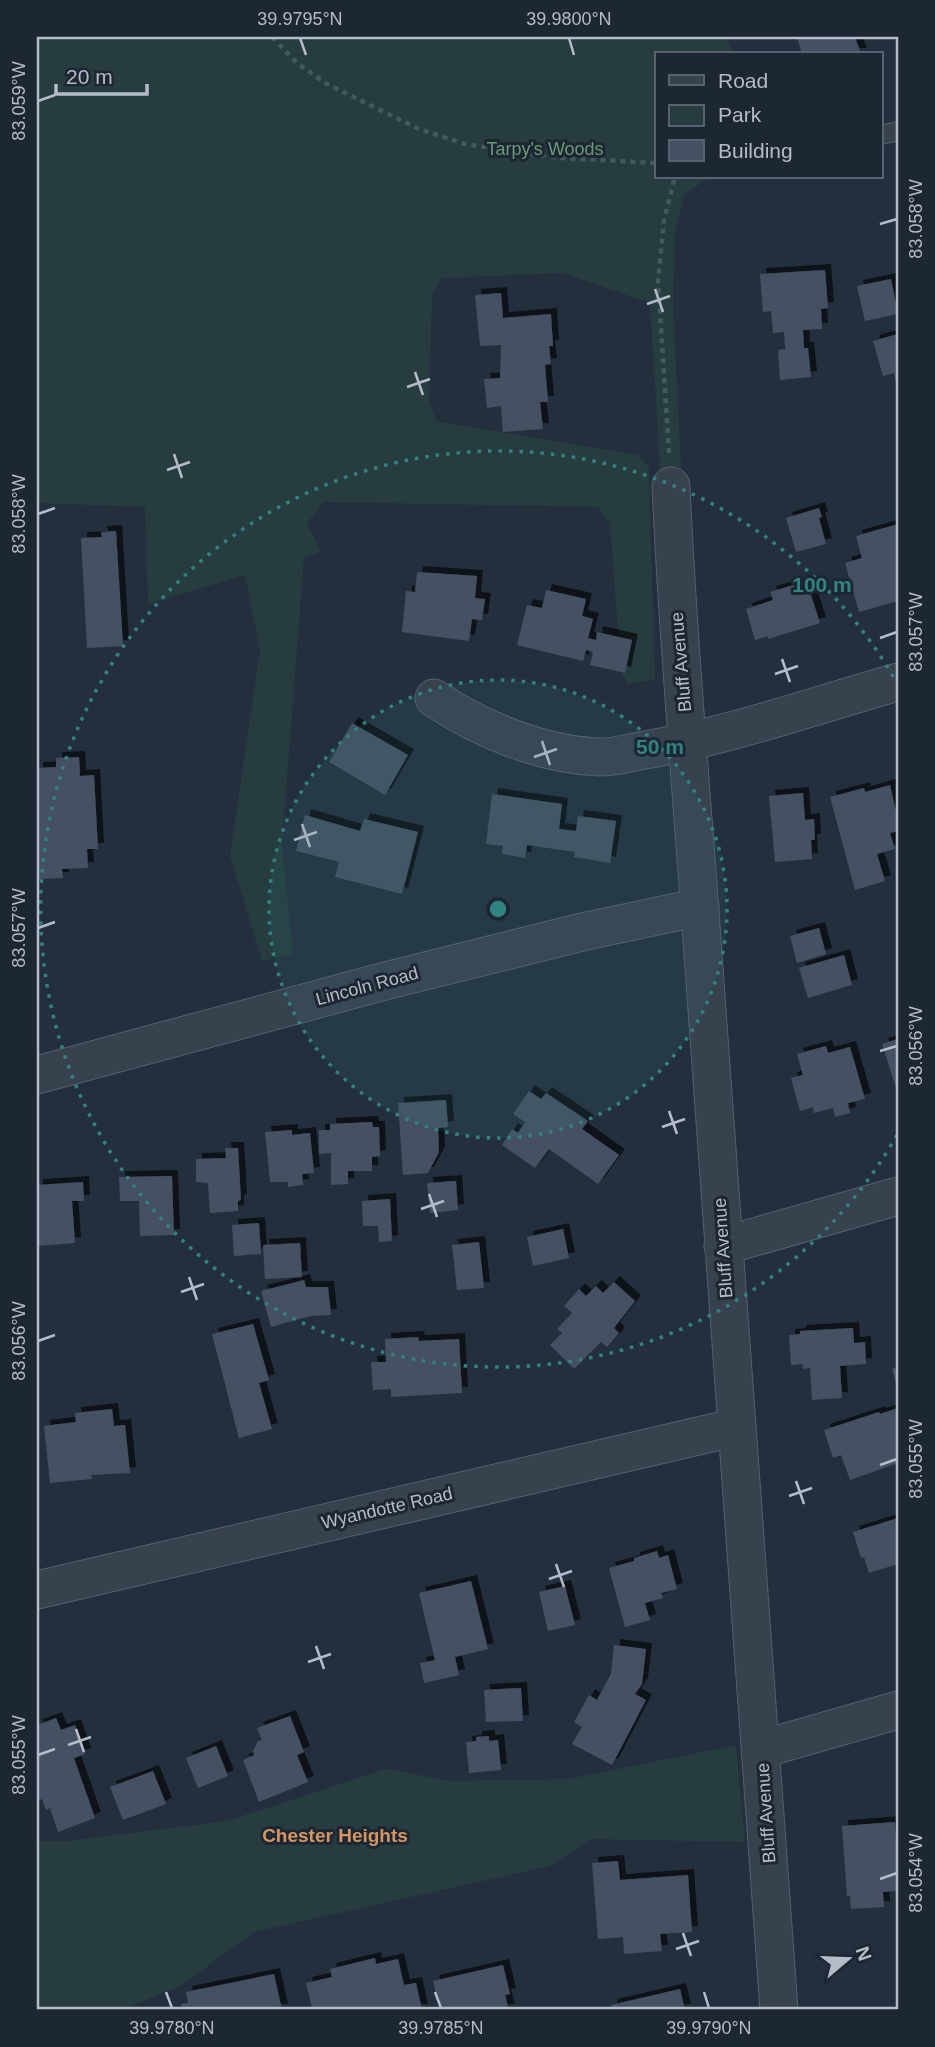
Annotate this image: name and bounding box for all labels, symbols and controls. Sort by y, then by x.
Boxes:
text: 39.9795°N [257,9,343,29]
text: 39.9800°N [526,9,612,29]
scale bar [56,52,147,96]
legend [655,52,883,178]
text: 83.059°W [9,61,29,141]
text: 20 m [66,65,113,88]
text: Road [718,69,768,92]
text: Park [718,103,762,126]
park label: Tarpy's Woods [486,139,604,159]
text: Building [718,139,793,162]
text: 83.058°W [906,179,926,259]
text: 83.058°W [9,474,29,554]
text: 100 m [792,573,852,596]
text: 83.057°W [906,592,926,672]
street label: Bluff Avenue [667,611,695,713]
text: 50 m [636,735,684,758]
text: 83.057°W [9,888,29,968]
centre of rings [486,897,510,921]
street label: Lincoln Road [314,963,420,1009]
text: 83.056°W [906,1006,926,1086]
street label: Bluff Avenue [710,1197,736,1299]
text: 83.056°W [9,1301,29,1381]
text: 83.055°W [906,1419,926,1499]
street label: Wyandotte Road [320,1483,454,1533]
text: 83.055°W [9,1715,29,1795]
street label: Bluff Avenue [753,1762,779,1864]
district label: Chester Heights [262,1825,408,1846]
text: 83.054°W [906,1833,926,1913]
north arrow [813,1924,883,1994]
text: N [851,1944,876,1964]
text: 39.9780°N [129,2018,215,2038]
text: 39.9785°N [398,2018,484,2038]
text: 39.9790°N [666,2018,752,2038]

